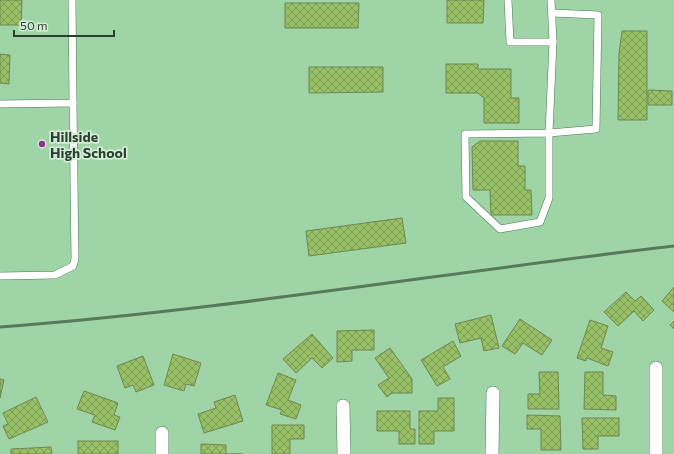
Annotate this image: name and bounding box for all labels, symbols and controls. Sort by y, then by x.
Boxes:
scale bar [14,12,114,38]
text: 50 m [20,18,48,32]
place label: Hillside High School [50,128,127,161]
marker: Hillside High School [37,139,47,149]

